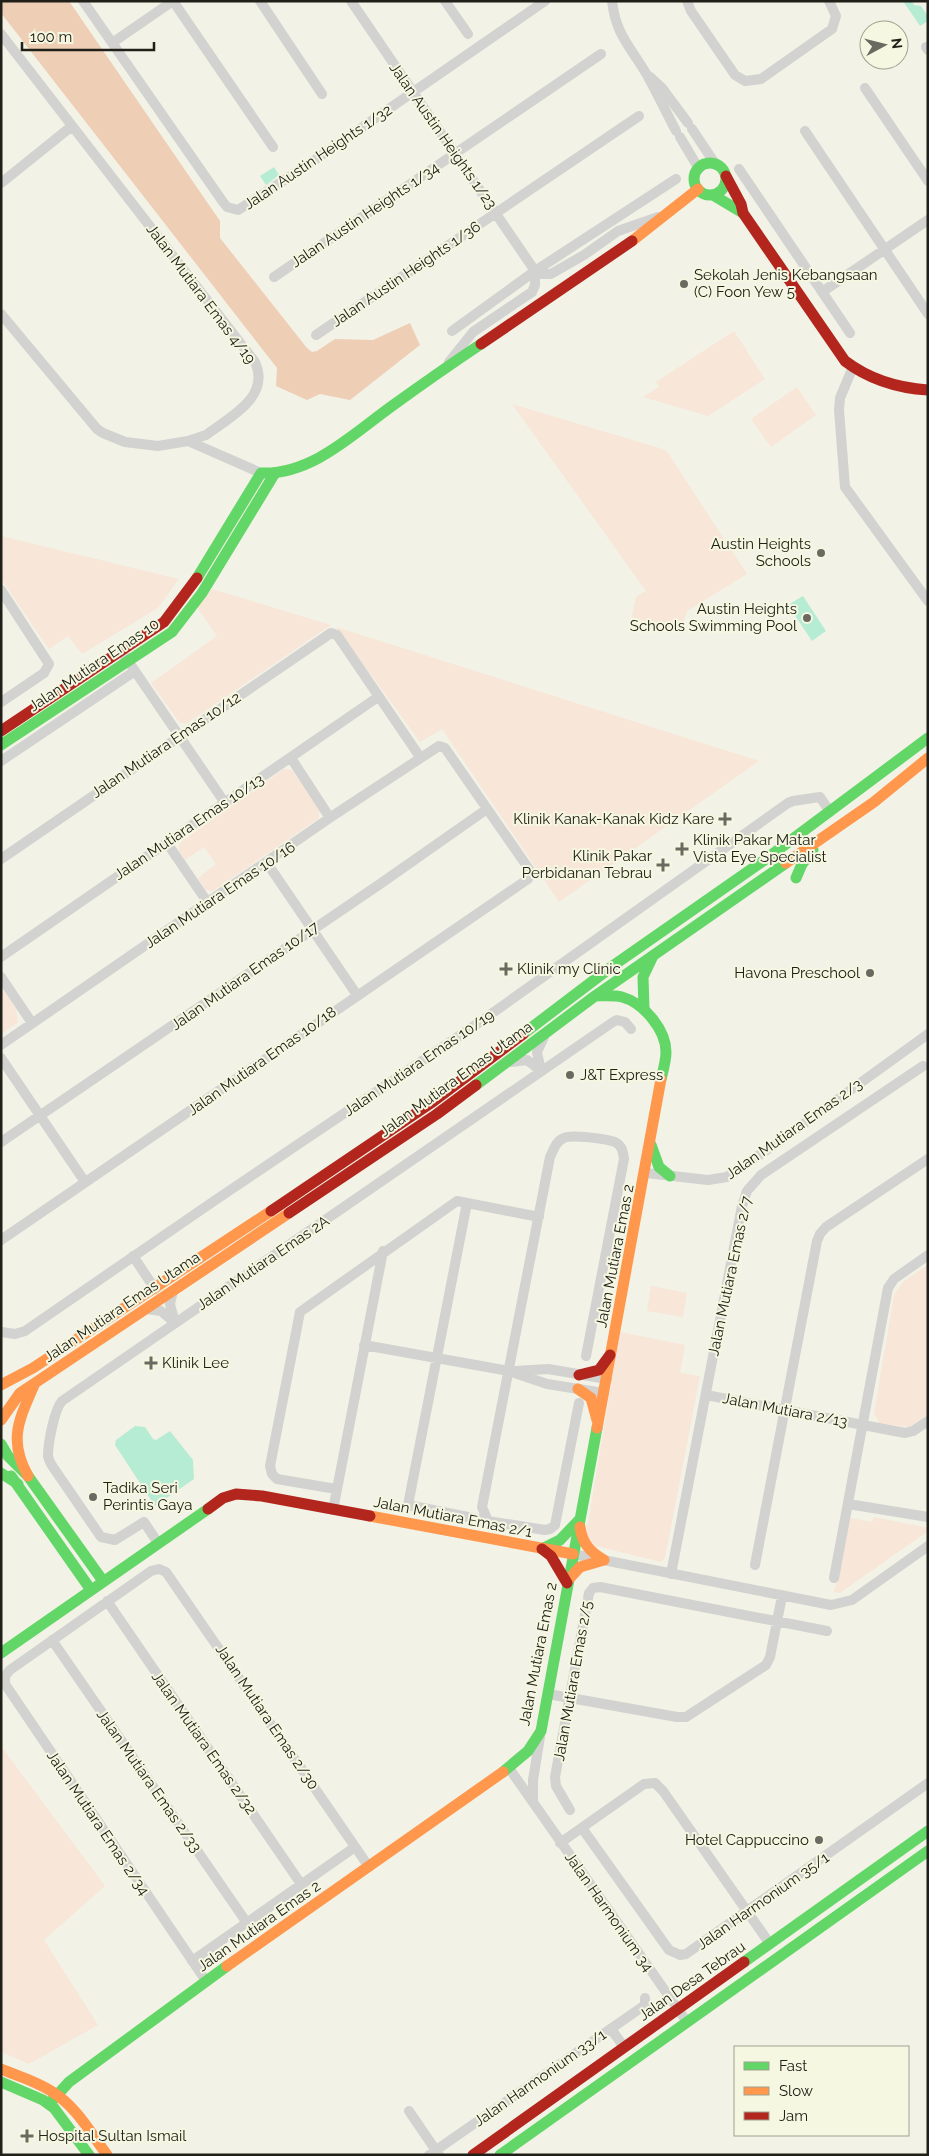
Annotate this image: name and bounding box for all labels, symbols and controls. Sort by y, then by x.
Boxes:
scale bar [22,20,155,52]
north arrow [859,20,909,70]
text: 100 m [30,28,72,46]
text: N [888,37,905,50]
street label: Jalan Austin Heights 1/23 [386,59,500,213]
street label: Jalan Austin Heights 1/32 [241,101,396,213]
street label: Jalan Austin Heights 1/34 [287,159,443,271]
street label: Jalan Austin Heights 1/36 [328,217,484,331]
street label: Jalan Mutiara Emas 4/19 [143,221,259,368]
place label: Sekolah Jenis Kebangsaan (C) Foon Yew 5 [694,266,878,301]
marker: Sekolah Jenis Kebangsaan (C) Foon Yew 5 [678,278,690,290]
place label: Austin Heights Schools [711,535,811,570]
marker: Austin Heights Schools [815,547,827,559]
place label: Austin Heights Schools Swimming Pool [630,600,798,635]
marker: Austin Heights Schools Swimming Pool [801,612,813,624]
street label: Jalan Mutiara Emas 10 [25,615,163,715]
street label: Jalan Mutiara Emas 10/12 [88,688,244,802]
street label: Jalan Mutiara Emas 10/13 [111,770,267,884]
place label: Klinik Kanak-Kanak Kidz Kare [513,810,714,828]
marker: Klinik Kanak-Kanak Kidz Kare [718,812,732,826]
place label: Klinik Pakar Matar Vista Eye Specialist [693,831,827,866]
street label: Jalan Mutiara Emas 10/16 [141,838,299,952]
marker: Klinik Pakar Matar Vista Eye Specialist [675,842,689,856]
place label: Klinik Pakar Perbidanan Tebrau [522,847,653,882]
marker: Klinik Pakar Perbidanan Tebrau [656,858,670,872]
street label: Jalan Mutiara Emas 10/17 [168,918,322,1034]
place label: Klinik my Clinic [517,960,621,978]
marker: Klinik my Clinic [499,962,513,976]
place label: Havona Preschool [734,964,861,982]
marker: Havona Preschool [864,967,876,979]
street label: Jalan Mutiara Emas 10/18 [184,1003,340,1119]
street label: Jalan Mutiara Emas 10/19 [340,1006,498,1120]
street label: Jalan Mutiara Emas Utama [376,1018,536,1140]
place label: J&T Express [580,1066,663,1084]
marker: J&T Express [564,1069,576,1081]
street label: Jalan Mutiara Emas 2/3 [722,1075,866,1183]
street label: Jalan Mutiara Emas 2 [592,1183,638,1329]
street label: Jalan Mutiara Emas 2/7 [704,1194,756,1358]
street label: Jalan Mutiara Emas 2A [193,1212,333,1314]
street label: Jalan Mutiara Emas Utama [41,1248,203,1366]
place label: Klinik Lee [162,1354,229,1372]
marker: Klinik Lee [144,1356,158,1370]
street label: Jalan Mutiara 2/13 [721,1389,849,1431]
place label: Tadika Seri Perintis Gaya [103,1479,192,1514]
marker: Tadika Seri Perintis Gaya [87,1491,99,1503]
street label: Jalan Mutiara Emas 2/1 [372,1493,534,1541]
street label: Jalan Mutiara Emas 2 [515,1581,561,1727]
street label: Jalan Mutiara Emas 2/5 [550,1599,596,1763]
street label: Jalan Mutiara Emas 2/30 [212,1641,322,1793]
street label: Jalan Mutiara Emas 2/32 [148,1668,260,1818]
street label: Jalan Mutiara Emas 2/33 [93,1706,205,1856]
street label: Jalan Mutiara Emas 2/34 [43,1747,153,1899]
place label: Hotel Cappuccino [685,1831,809,1849]
marker: Hotel Cappuccino [813,1834,825,1846]
street label: Jalan Harmonium 35/1 [693,1848,833,1953]
street label: Jalan Harmonium 34 [561,1849,657,1975]
street label: Jalan Mutiara Emas 2 [194,1877,324,1975]
street label: Jalan Desa Tebrau [635,1937,749,2025]
street label: Jalan Harmonium 33/1 [471,2025,610,2130]
legend [734,2046,909,2136]
text: Fast [779,2057,807,2075]
text: Slow [779,2082,813,2100]
text: Jam [779,2107,808,2125]
place label: Hospital Sultan Ismail [38,2127,187,2145]
marker: Hospital Sultan Ismail [20,2129,34,2143]

